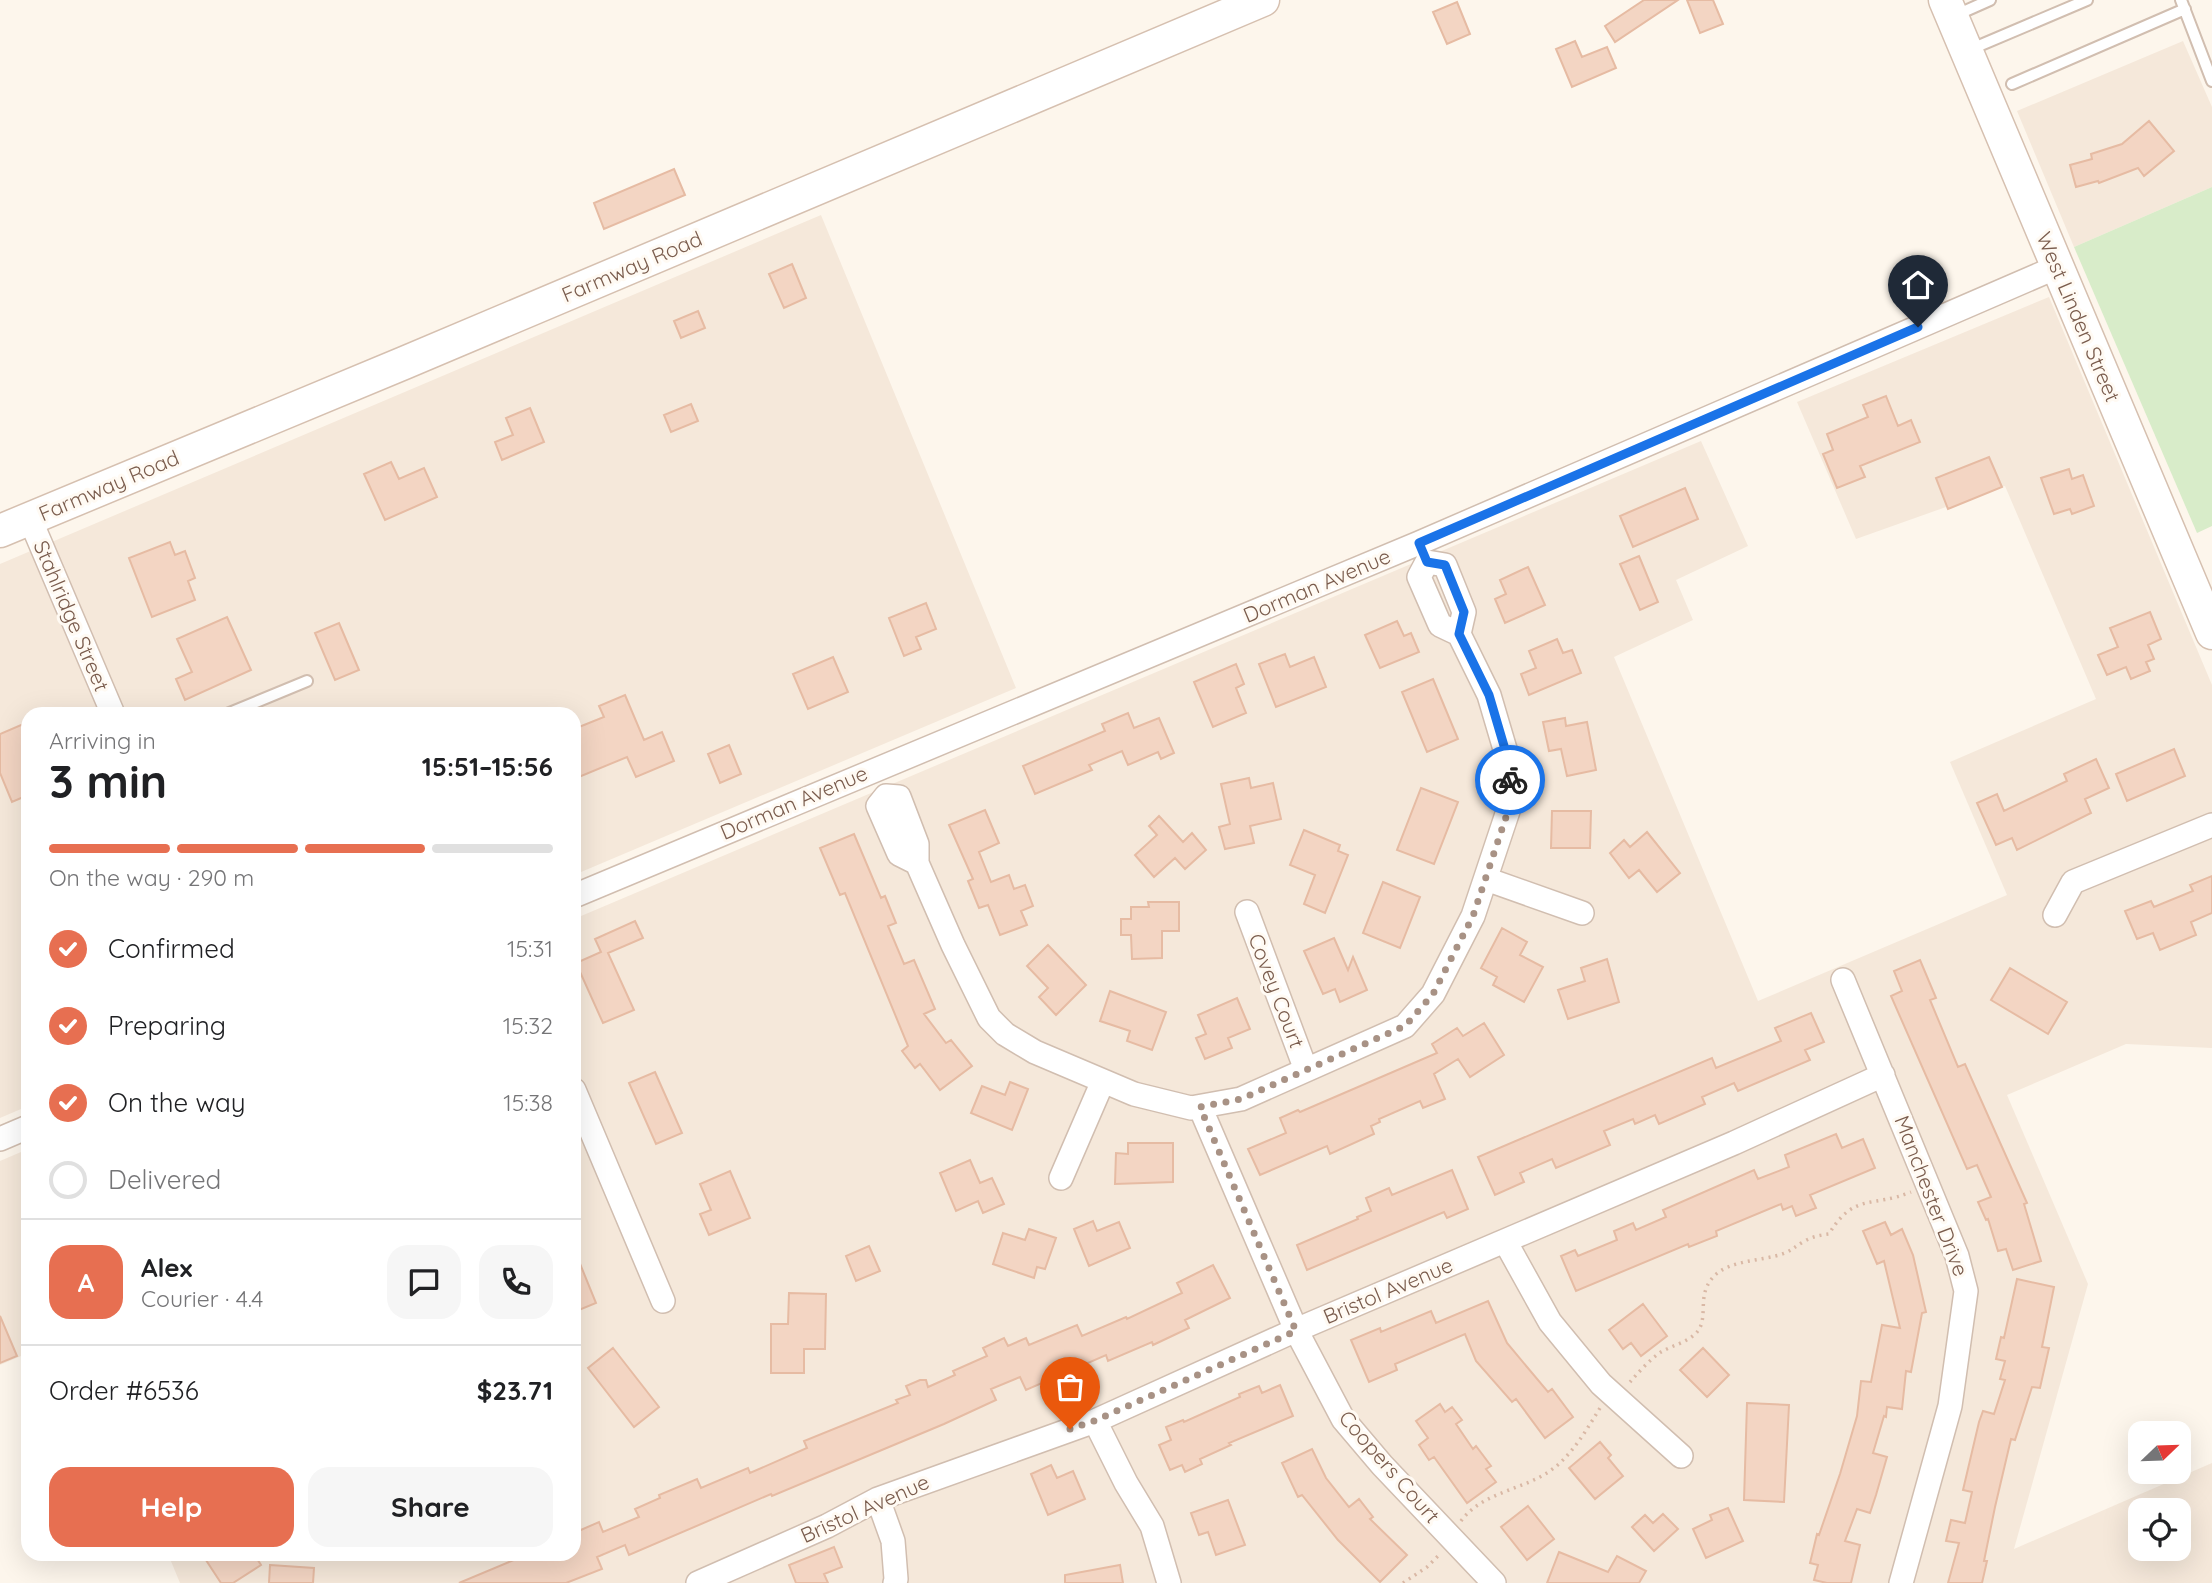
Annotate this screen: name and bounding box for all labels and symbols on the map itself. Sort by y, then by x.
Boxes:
street label: Farmway Road [558,225,706,307]
street label: West Linden Street [2031,228,2126,406]
pin [1888,255,1948,327]
street label: Farmway Road [35,444,183,526]
street label: Stahlridge Street [28,536,115,695]
street label: Dorman Avenue [1239,542,1394,628]
courier [1475,745,1545,815]
street label: Dorman Avenue [716,759,871,845]
street label: Covey Court [1243,930,1311,1051]
street label: Manchester Drive [1889,1112,1975,1280]
street label: Bristol Avenue [1319,1251,1456,1329]
pin [1040,1357,1100,1429]
street label: Coopers Court [1334,1405,1446,1528]
north arrow [2128,1421,2191,1484]
street label: Bristol Avenue [796,1468,933,1548]

